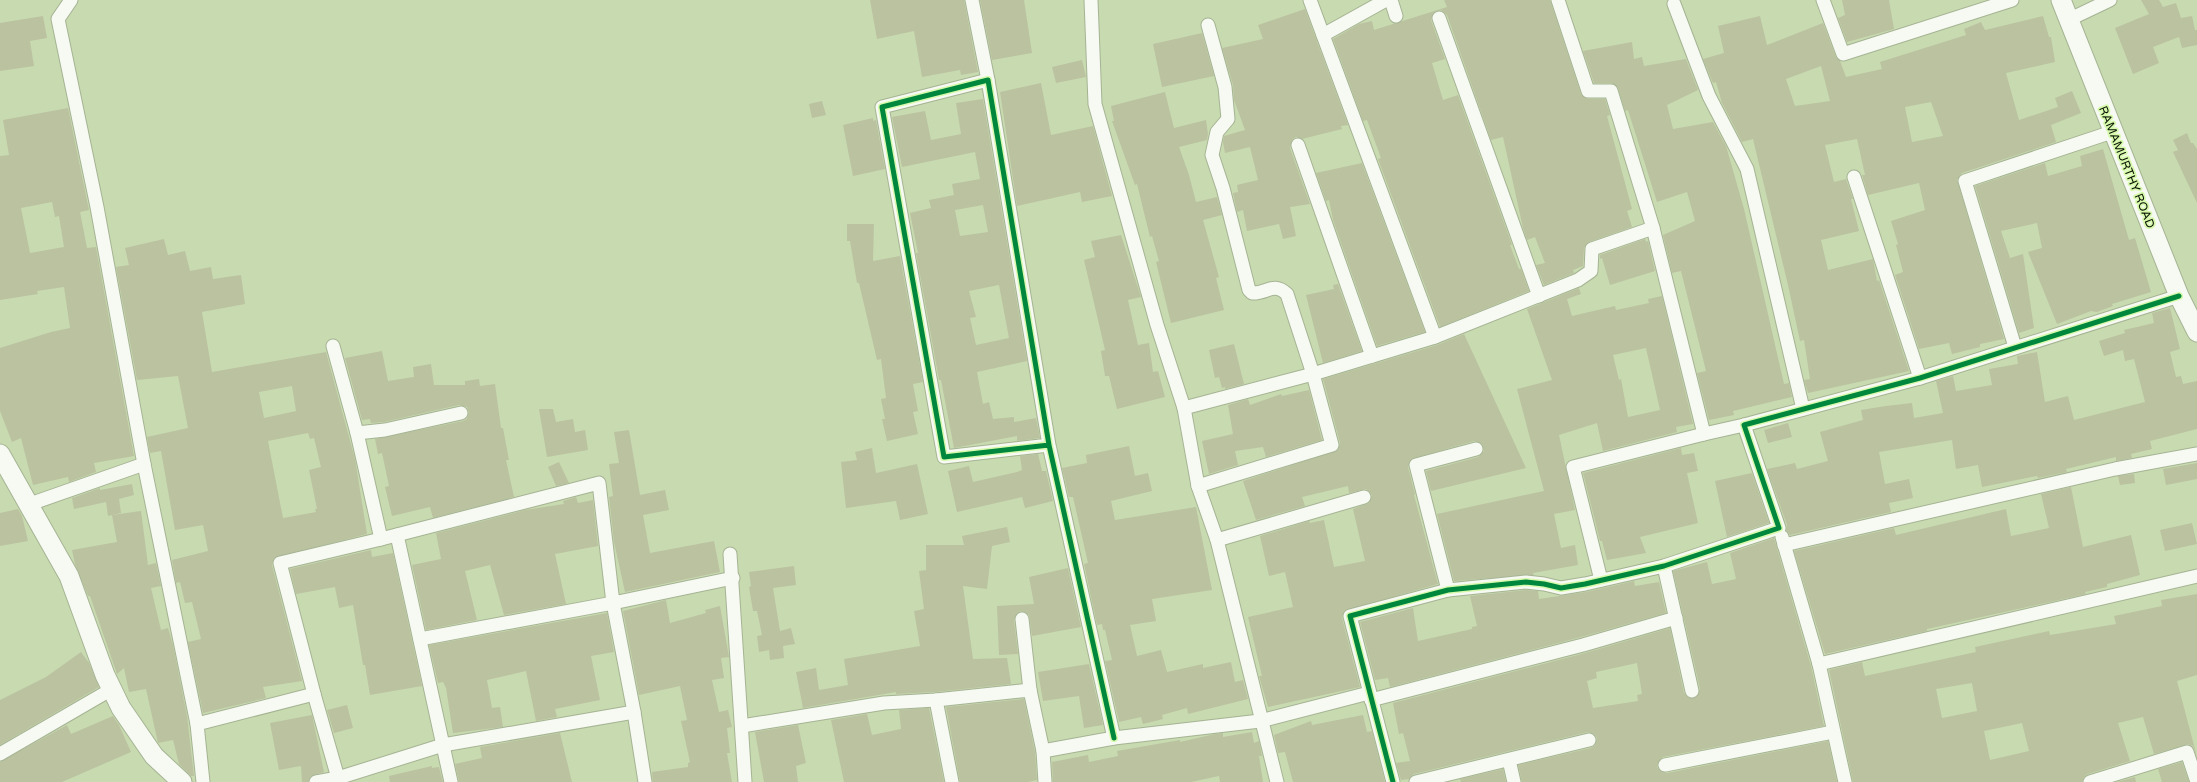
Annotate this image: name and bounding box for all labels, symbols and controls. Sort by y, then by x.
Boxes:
street label: RAMAMURTHY ROAD [2096,104,2158,230]

